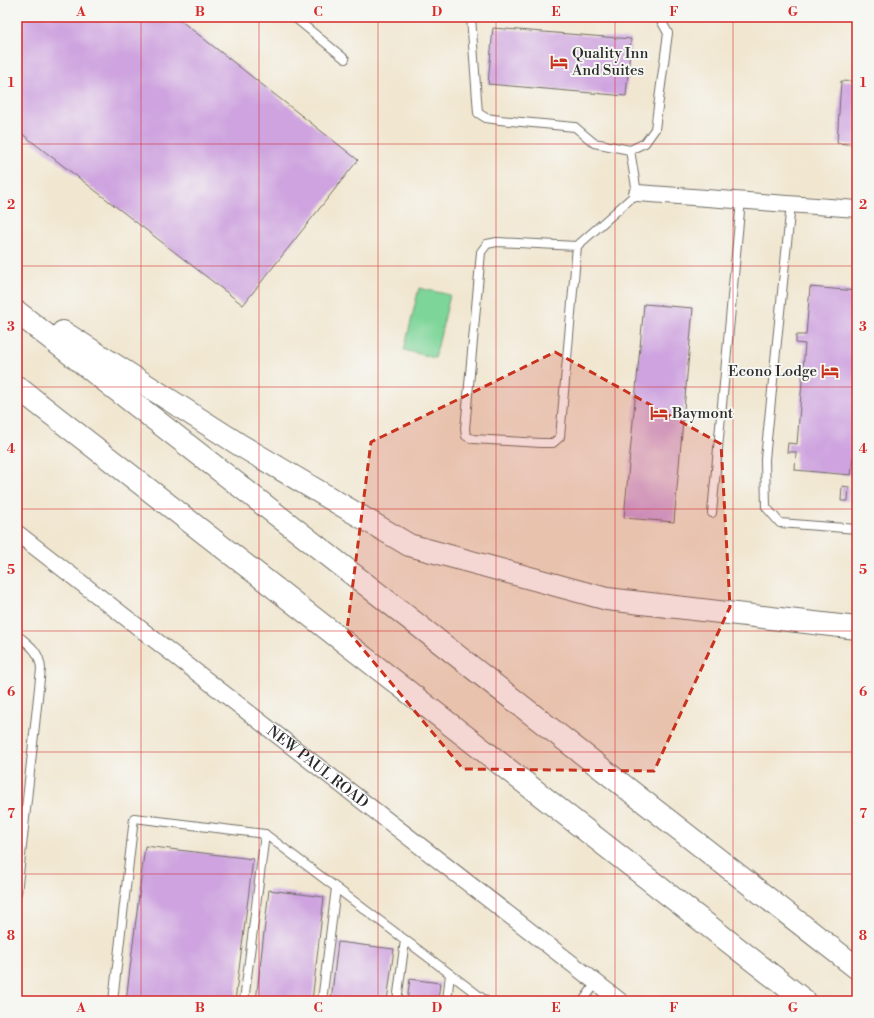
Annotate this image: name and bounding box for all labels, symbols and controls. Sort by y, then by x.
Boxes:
text: A [75,4,86,20]
text: B [195,4,205,20]
text: C [313,4,323,20]
text: D [432,4,442,20]
text: E [551,4,561,20]
text: F [669,4,679,20]
text: G [788,4,799,20]
place label: Quality Inn And Suites [571,44,648,80]
hotel icon: Quality Inn And Suites [549,52,569,72]
text: 1 [8,75,15,91]
text: 1 [860,75,867,91]
text: 2 [7,197,15,213]
text: 2 [859,197,867,213]
text: 3 [7,319,15,335]
text: 3 [859,319,867,335]
hotel icon: Econo Lodge [820,361,840,381]
place label: Econo Lodge [728,362,817,381]
hotel icon: Baymont [649,403,669,423]
place label: Baymont [671,404,734,423]
text: 4 [7,441,16,457]
text: 4 [859,441,868,457]
text: 5 [7,562,15,578]
text: 5 [859,562,867,578]
text: 6 [7,684,15,700]
text: 6 [859,684,867,700]
street label: NEW PAUL ROAD [263,721,373,812]
text: 7 [7,806,15,822]
text: 7 [859,806,867,822]
text: 8 [7,928,15,944]
text: 8 [859,928,867,944]
text: A [75,1000,86,1016]
text: B [195,1000,205,1016]
text: C [313,1000,323,1016]
text: D [432,1000,442,1016]
text: E [551,1000,561,1016]
text: F [669,1000,679,1016]
text: G [788,1000,799,1016]

